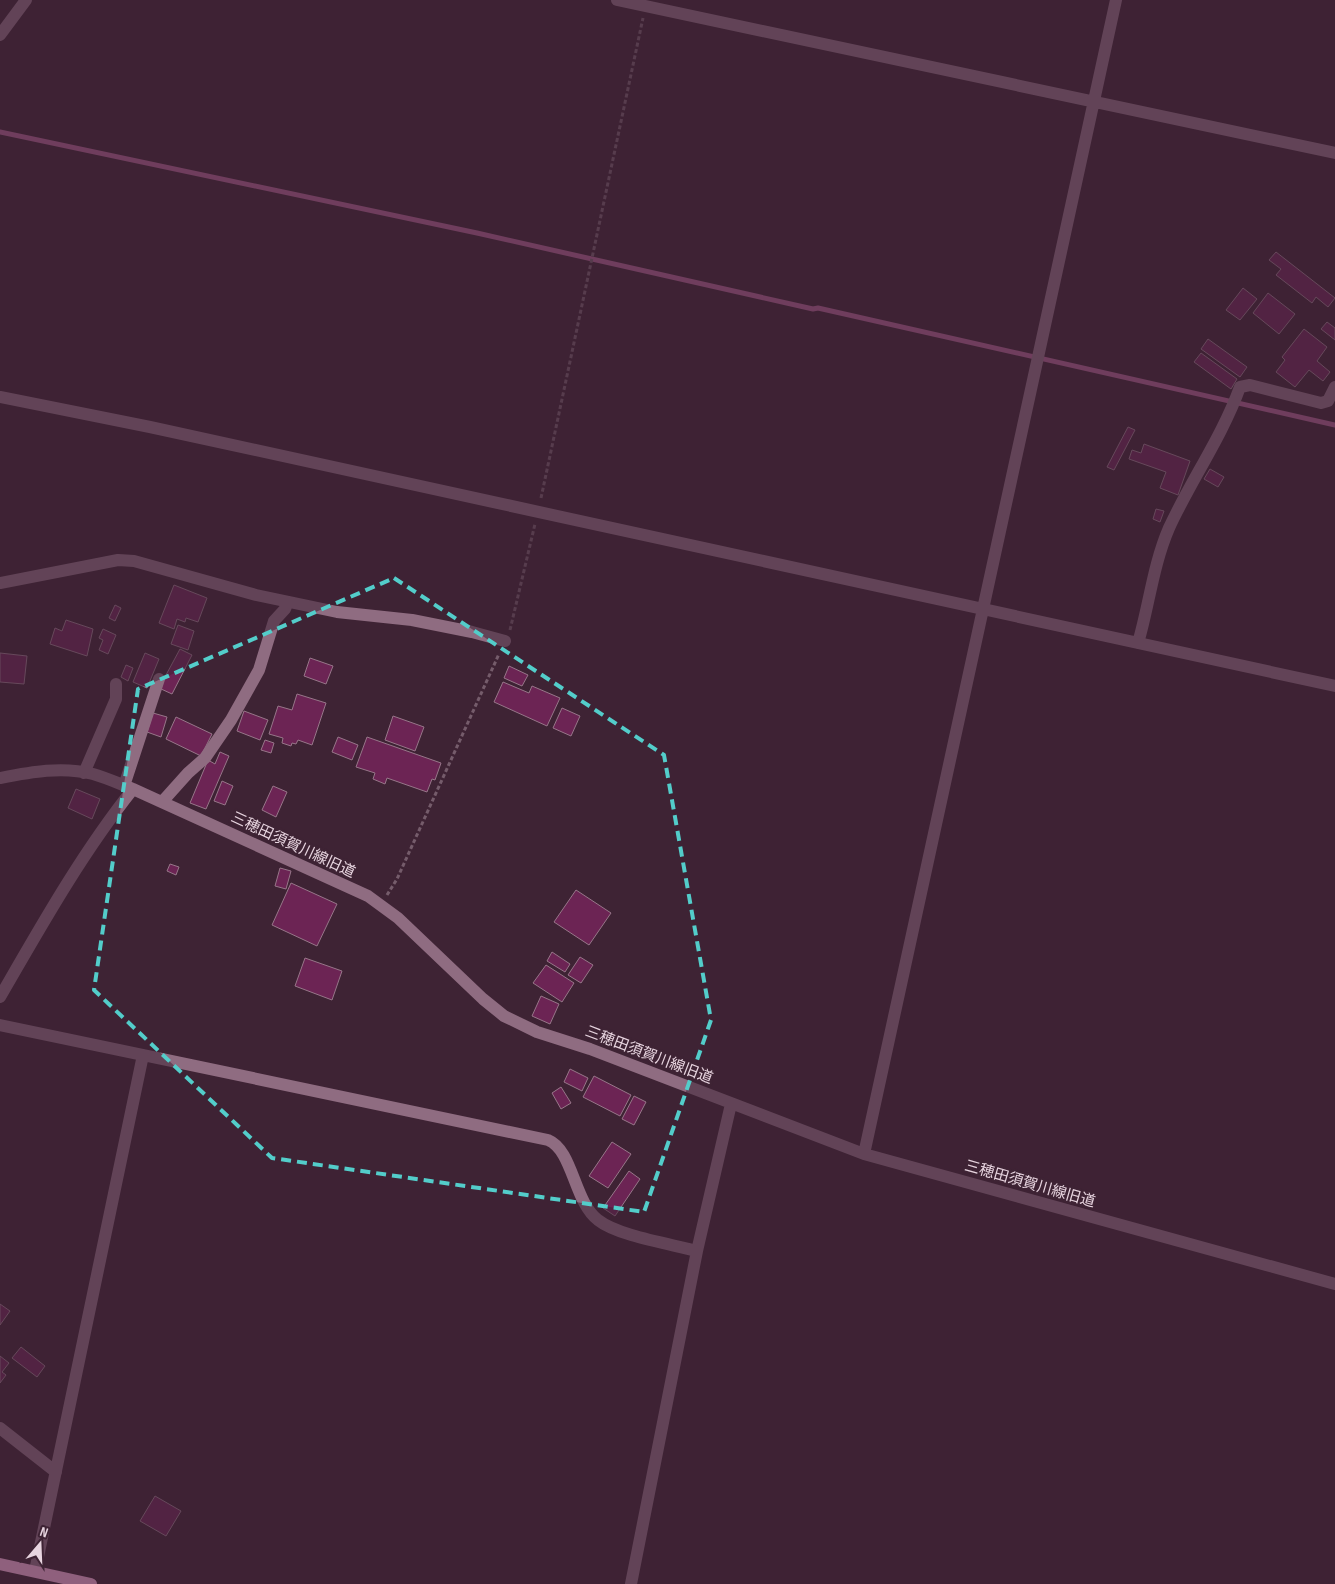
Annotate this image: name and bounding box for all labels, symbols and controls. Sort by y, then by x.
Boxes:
street label: 三穂田須賀川線旧道 [228,808,358,882]
street label: 三穂田須賀川線旧道 [583,1022,715,1088]
street label: 三穂田須賀川線旧道 [962,1156,1098,1212]
north arrow [15,1519,65,1569]
text: N [38,1523,50,1541]

